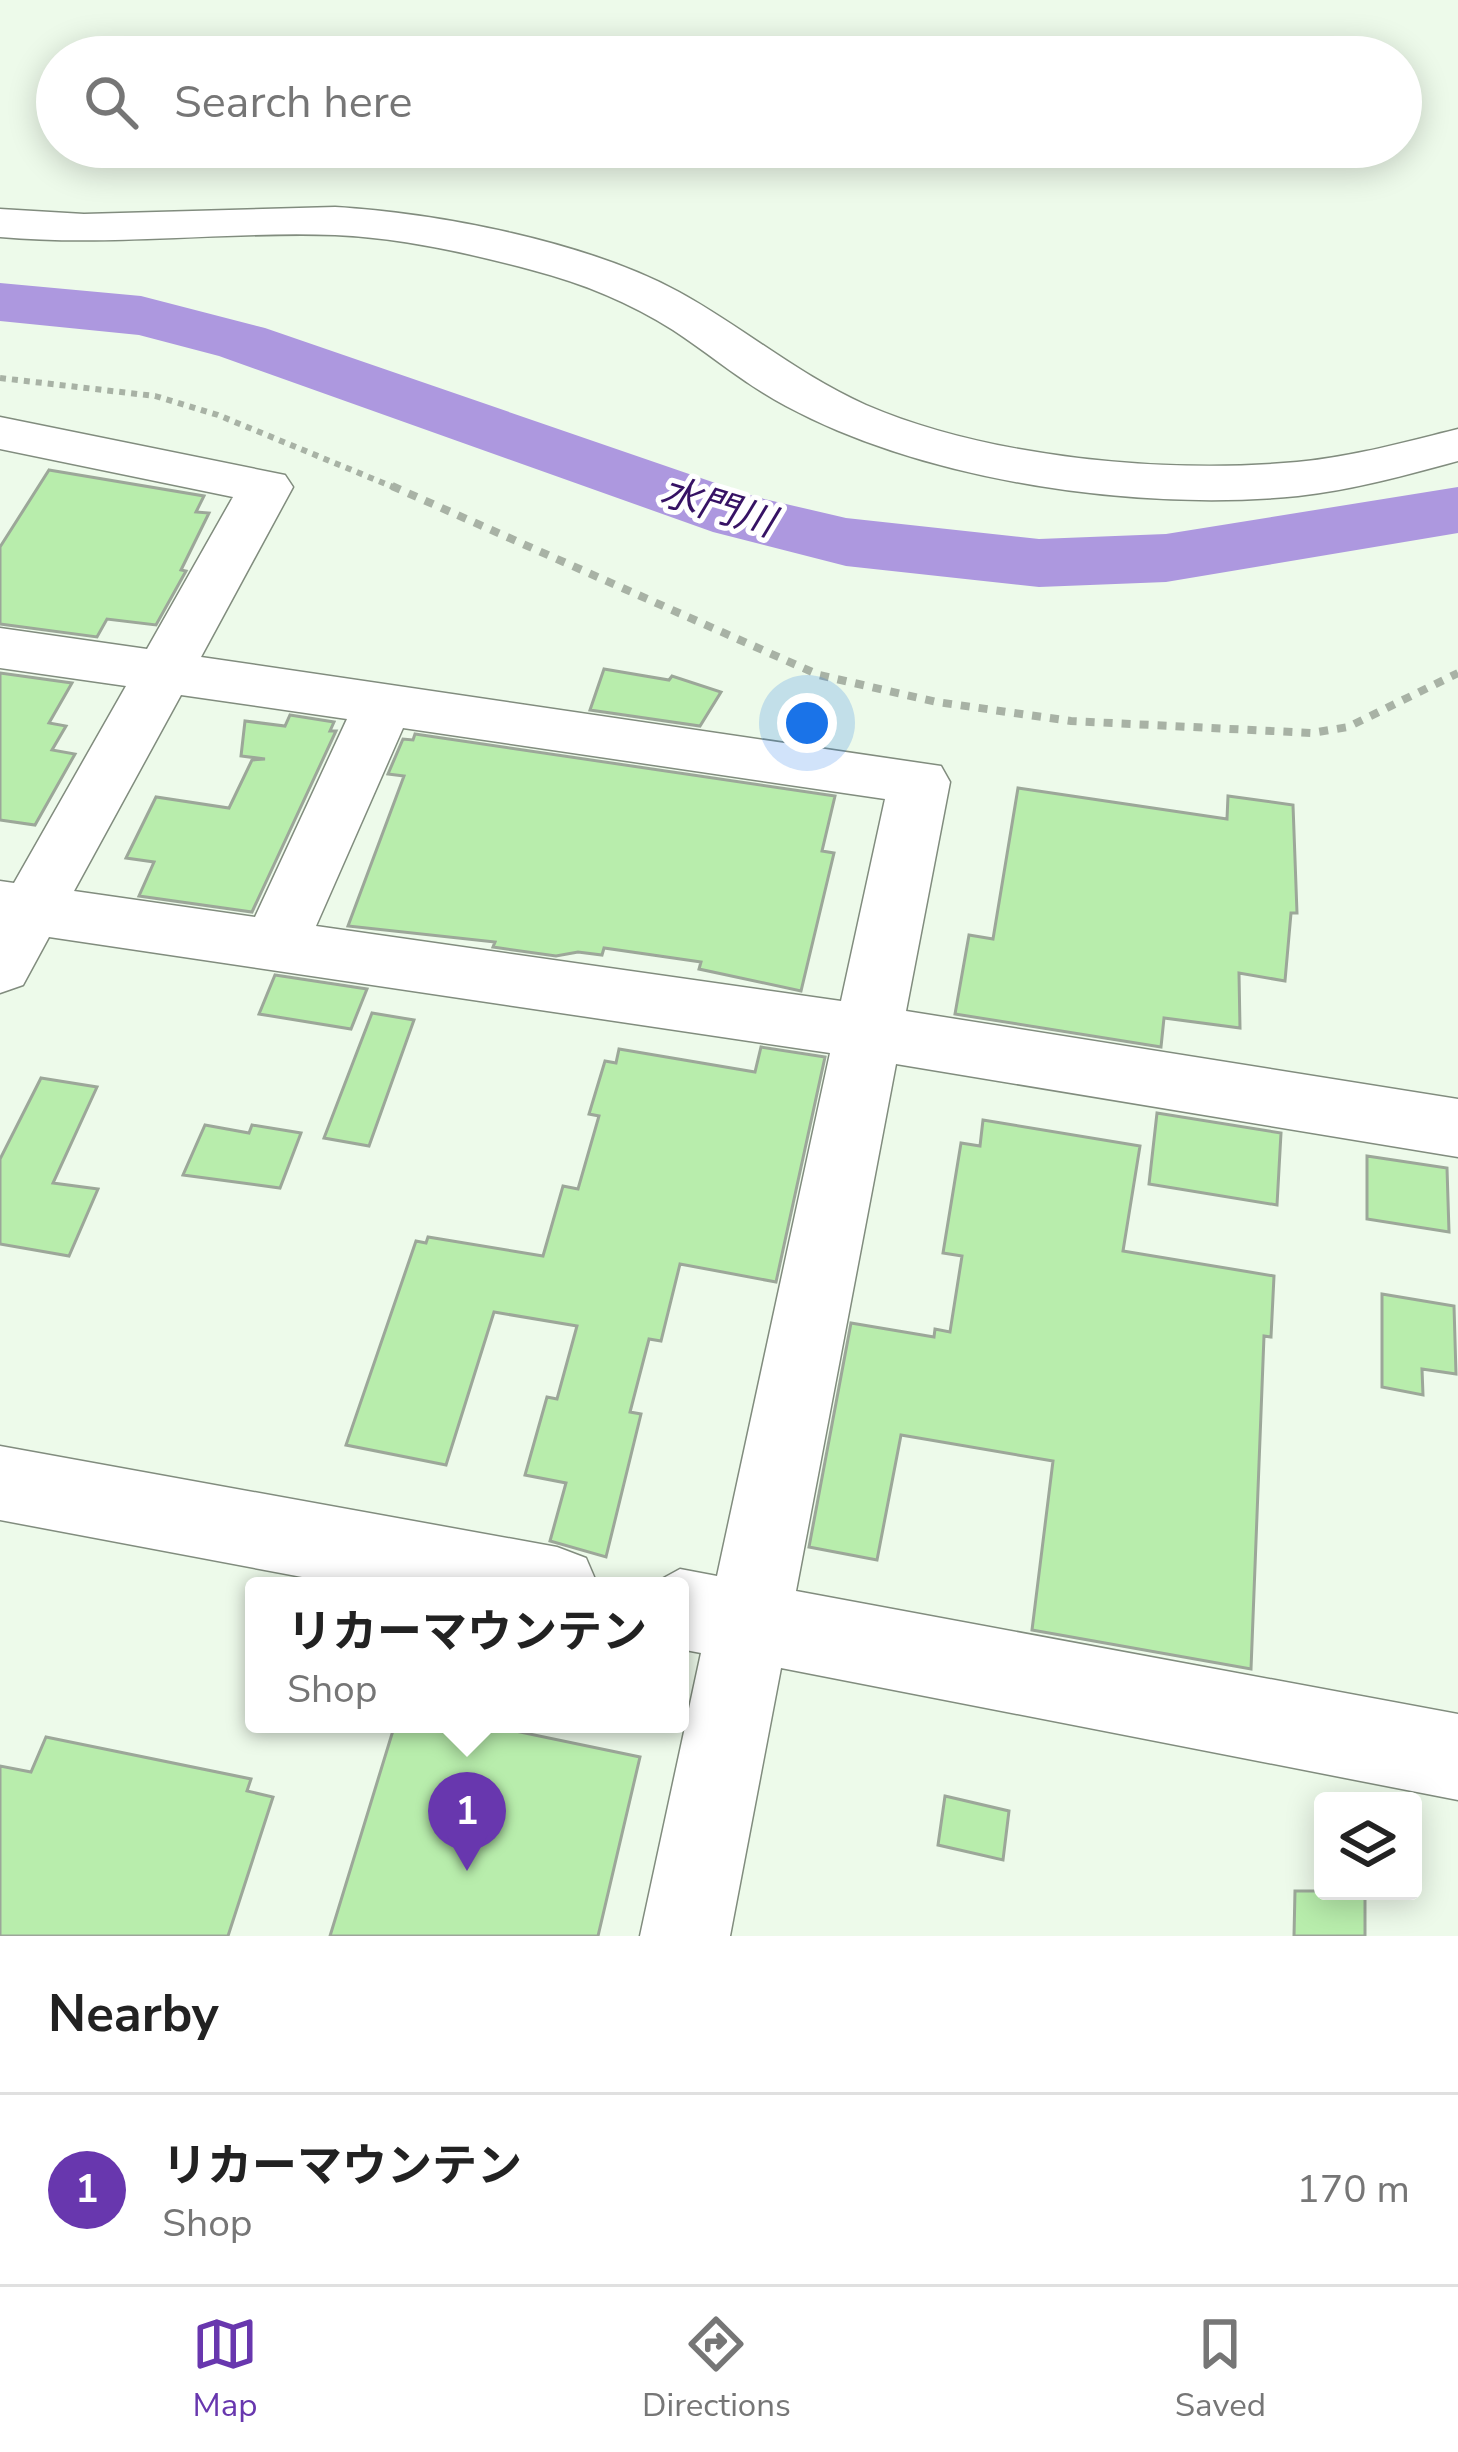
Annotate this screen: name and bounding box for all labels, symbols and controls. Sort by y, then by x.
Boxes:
search box [36,36,1422,168]
icon: search [78,69,144,135]
text: Search here [174,72,413,133]
water label: 水門川 [654,465,785,551]
your location [777,693,837,753]
popup [245,1577,689,1733]
text: リカーマウンテン [287,1602,647,1663]
text: Shop [287,1663,378,1716]
pin: 1 [428,1772,506,1871]
map controls [1314,1792,1422,1900]
button: layers [1314,1792,1422,1900]
text: Nearby [48,1979,219,2049]
text: リカーマウンテン [162,2136,522,2197]
text: 1 [75,2163,99,2216]
text: 170 m [1296,2163,1410,2216]
text: Shop [162,2197,253,2250]
tab: Map [192,2311,258,2428]
tab: Directions [642,2311,791,2428]
tab: Saved [1175,2311,1266,2428]

